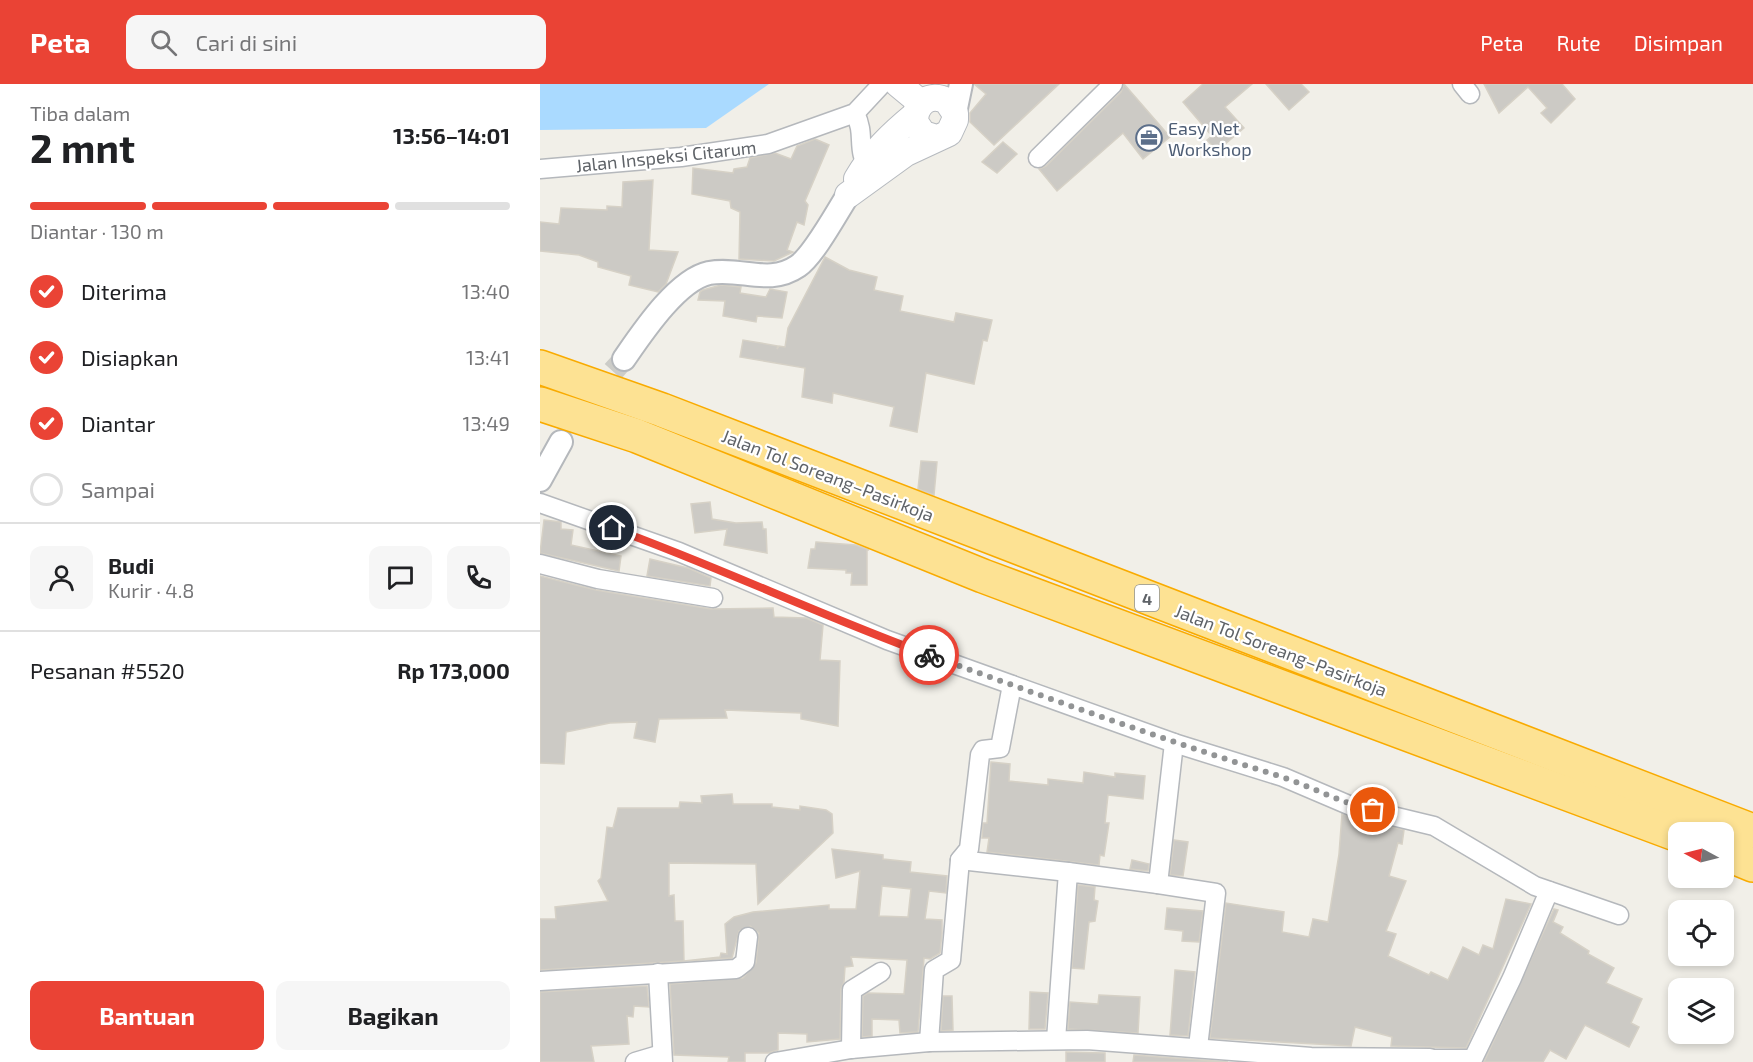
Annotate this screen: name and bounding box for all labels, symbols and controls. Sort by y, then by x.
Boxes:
search box [126,15,546,69]
text: Peta [30,25,90,59]
icon: search [147,26,180,59]
text: Cari di sini [195,29,297,55]
text: Peta [1480,30,1523,55]
text: Rute [1556,30,1601,55]
text: Disimpan [1634,30,1723,55]
text: Tiba dalam [30,101,130,125]
place label: Easy Net Workshop [1168,117,1252,160]
text: 13:56–14:01 [393,122,510,148]
office icon: Easy Net Workshop [1134,123,1164,153]
text: 2 mnt [30,124,135,171]
street label: Jalan Inspeksi Citarum [575,136,757,176]
text: Diantar · 130 m [30,219,164,243]
icon: check [30,275,63,308]
text: Diterima [81,278,167,304]
text: 13:40 [462,279,510,303]
icon: check [30,341,63,374]
text: Disiapkan [81,344,179,370]
text: 13:41 [466,345,510,369]
icon: check [30,407,63,440]
text: Diantar [81,410,155,436]
text: 13:49 [462,411,510,435]
street label: Jalan Tol Soreang–Pasirkoja [719,424,937,526]
text: Sampai [81,476,155,502]
pin [586,502,637,553]
icon: home [595,511,628,544]
button: person [30,546,93,609]
button: chat [369,546,432,609]
button: phone [447,546,510,609]
text: Budi [108,552,154,578]
text: Kurir · 4.8 [108,578,194,602]
road number: 4 [1135,585,1159,611]
street label: Jalan Tol Soreang–Pasirkoja [1172,599,1390,701]
courier [899,625,959,685]
icon: bike [913,639,946,672]
text: Pesanan #5520 [30,657,185,683]
text: Rp 173,000 [397,657,510,683]
pin [1347,784,1398,835]
icon: bag [1356,793,1389,826]
north arrow [1668,822,1734,888]
map controls [1668,822,1734,1044]
button: locate [1668,900,1734,966]
button: layers [1668,978,1734,1044]
button: Bantuan [30,981,264,1050]
button: Bagikan [276,981,510,1050]

